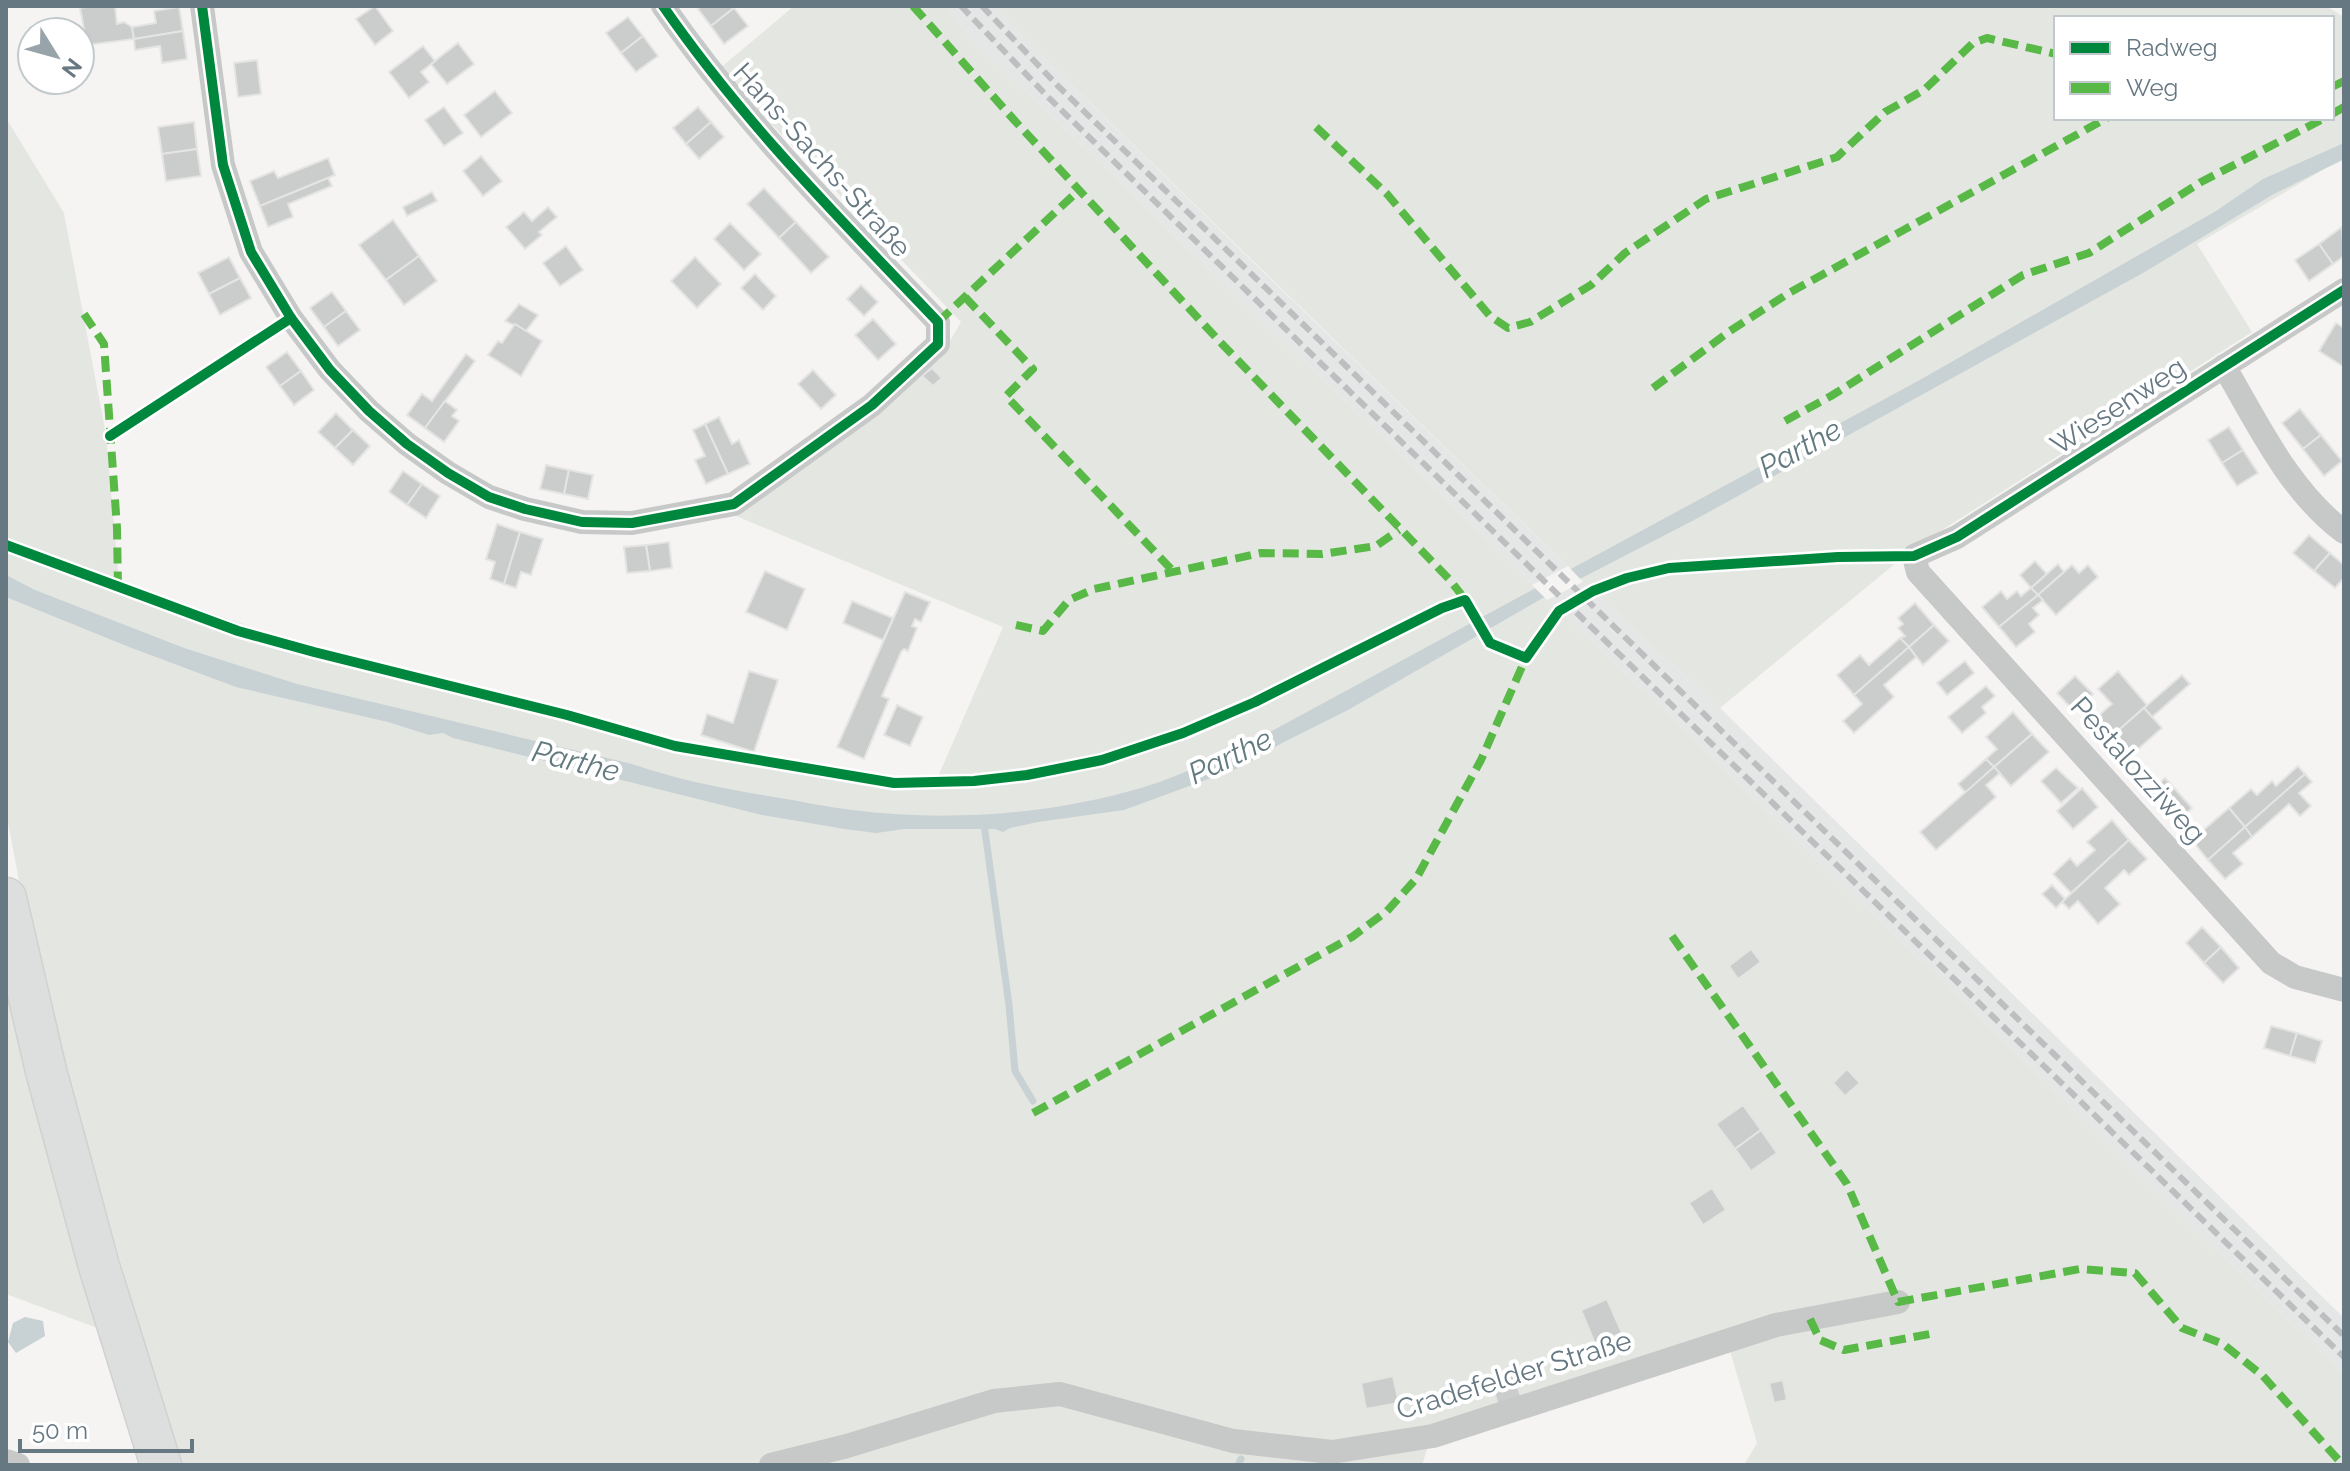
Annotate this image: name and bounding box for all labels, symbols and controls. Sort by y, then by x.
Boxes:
north arrow [16,16,96,96]
legend [2054,16,2334,120]
text: Radweg [2126,33,2218,62]
text: N [57,54,87,83]
street label: Hans-Sachs-Straße [726,56,918,264]
text: Weg [2126,73,2178,102]
street label: Wiesenweg [2045,350,2191,462]
water label: Parthe [1753,411,1847,485]
street label: Pestalozziweg [2064,690,2212,850]
water label: Parthe [1183,721,1277,791]
water label: Parthe [529,733,623,789]
street label: Cradefelder Straße [1393,1324,1635,1426]
scale bar [20,1403,192,1453]
text: 50 m [32,1416,88,1445]

